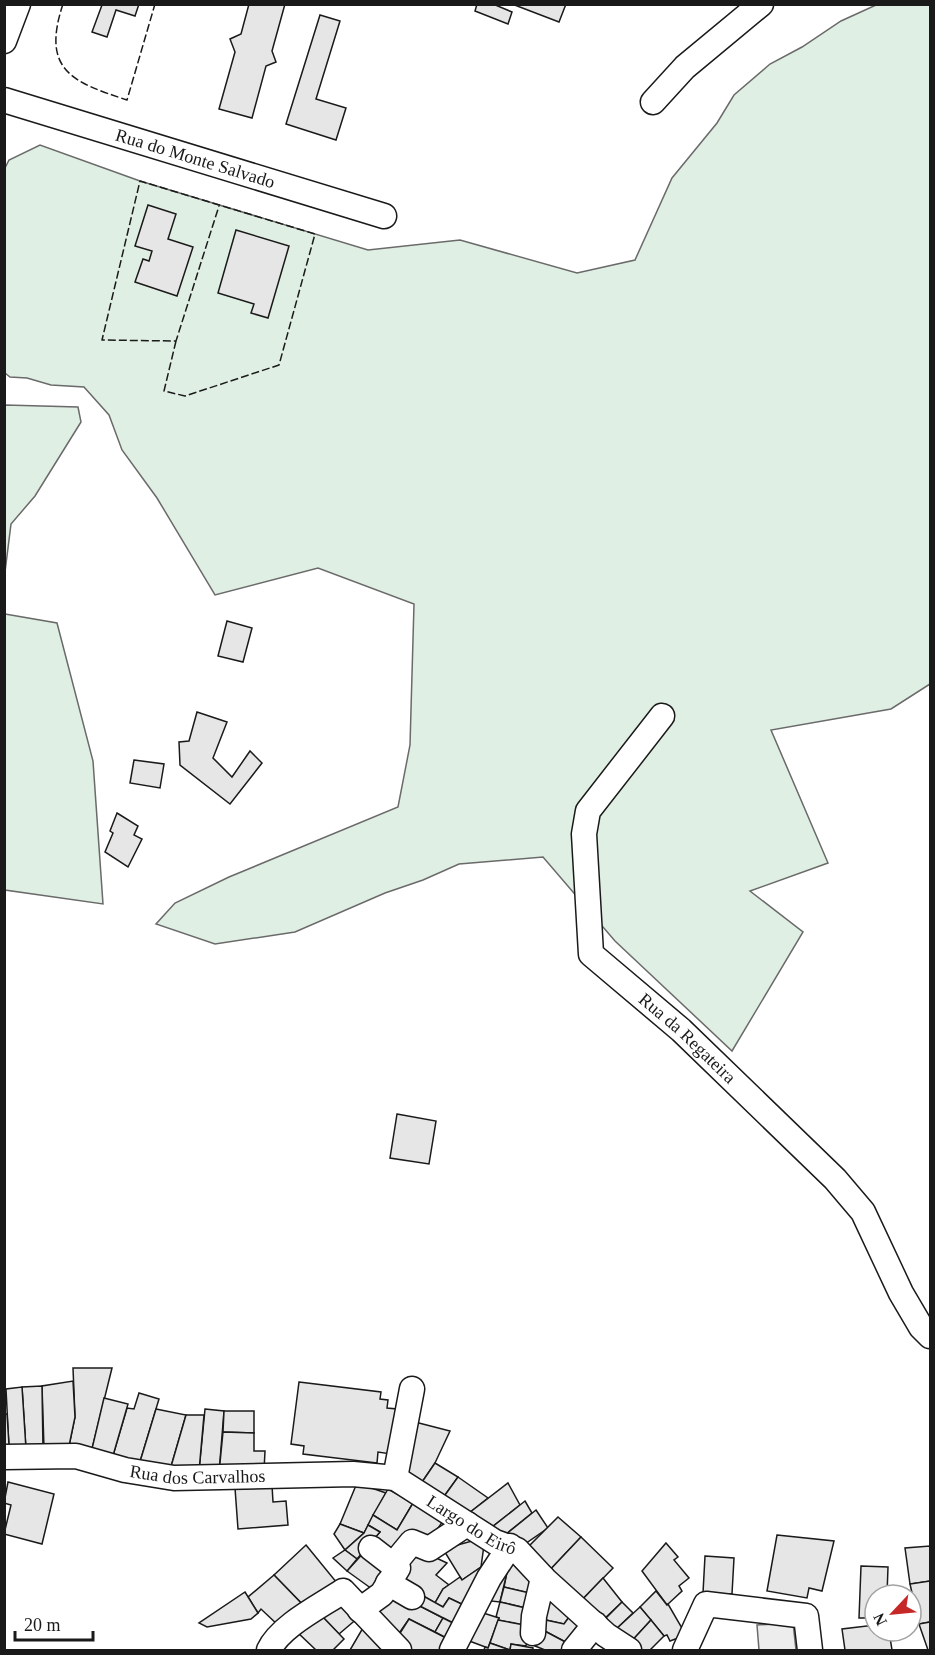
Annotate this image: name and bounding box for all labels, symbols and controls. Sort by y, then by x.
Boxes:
street label: Rua do Monte Salvado [113,125,277,192]
street label: Rua da Regateira [635,989,740,1087]
street label: Rua dos Carvalhos [128,1461,266,1488]
street label: Largo do Eirô [423,1491,519,1559]
north arrow [863,1583,923,1643]
scale bar [15,1604,93,1642]
text: N [870,1610,890,1628]
text: 20 m [24,1615,61,1635]

